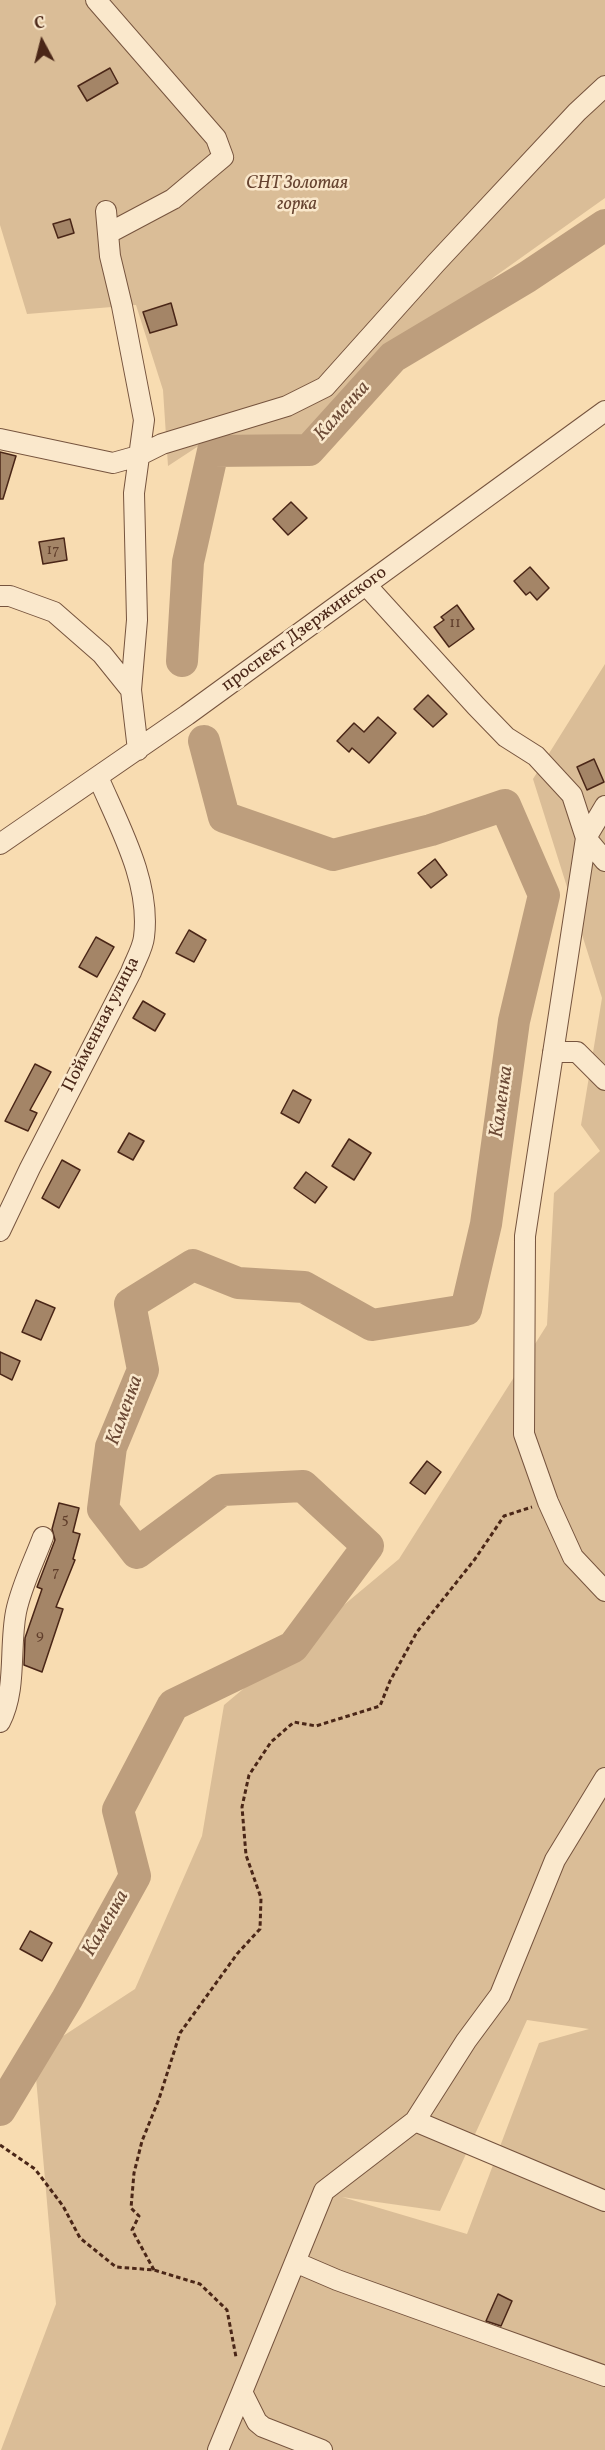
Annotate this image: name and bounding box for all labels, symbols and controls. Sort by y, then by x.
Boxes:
north arrow [12,12,72,72]
text: С [33,13,46,36]
park label: СНТ Золотая горка [246,174,348,216]
water label: Каменка [310,377,376,447]
house number: 17 [46,542,60,560]
street label: проспект Дзержинского [218,563,392,697]
house number: 11 [449,615,461,633]
street label: Пойменная улица [59,954,145,1096]
water label: Каменка [486,1064,520,1140]
water label: Каменка [102,1373,150,1449]
house number: 5 [61,1511,69,1529]
house number: 7 [52,1564,60,1582]
house number: 9 [36,1627,44,1645]
water label: Каменка [78,1887,136,1961]

